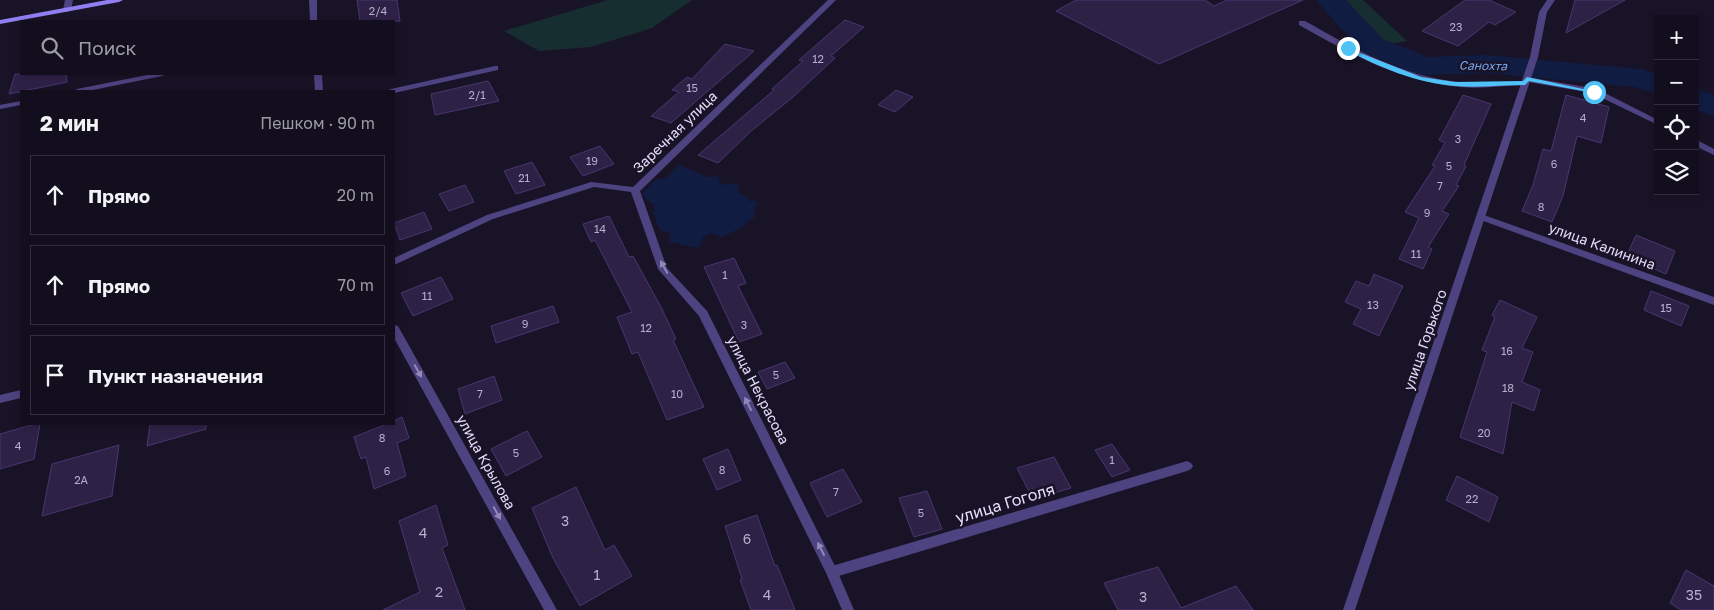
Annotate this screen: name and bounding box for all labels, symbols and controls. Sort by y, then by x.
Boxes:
house number: 2/4 [369,4,387,17]
map controls [1654,15,1699,195]
button: + [1654,15,1699,60]
search box [20,20,395,75]
house number: 23 [1450,20,1462,33]
icon: search [38,34,66,62]
text: Поиск [78,36,137,59]
route end [1337,37,1360,60]
house number: 12 [812,52,824,65]
water label: Санохта [1459,58,1508,73]
button: − [1654,60,1699,105]
house number: 15 [686,81,698,94]
route start [1583,81,1606,104]
street label: Заречная улица [629,87,720,176]
house number: 2/1 [469,88,486,101]
button: locate [1654,105,1699,150]
text: 2 мин [40,110,99,136]
house number: 4 [1580,111,1587,124]
text: Пешком · 90 m [260,113,375,133]
house number: 3 [1455,132,1461,145]
button: layers [1654,150,1699,195]
house number: 19 [586,154,598,167]
house number: 6 [1551,157,1558,170]
house number: 5 [1446,159,1452,172]
house number: 21 [518,171,530,184]
house number: 7 [1437,179,1443,192]
icon: ahead [41,181,69,209]
text: Прямо [88,184,150,207]
text: 20 m [337,185,374,205]
house number: 8 [1538,200,1545,213]
house number: 9 [1424,206,1430,219]
street label: улица Калинина [1546,218,1658,273]
house number: 14 [594,222,606,235]
house number: 11 [1411,247,1421,260]
one-way arrow [660,259,668,274]
house number: 1 [722,268,728,281]
icon: ahead [41,271,69,299]
text: Прямо [88,274,150,297]
text: 70 m [337,275,374,295]
street label: улица Горького [1399,287,1450,393]
house number: 11 [422,289,432,302]
house number: 13 [1367,298,1379,311]
house number: 15 [1660,301,1672,314]
house number: 9 [522,317,528,330]
house number: 3 [741,318,747,331]
house number: 12 [640,321,652,334]
street label: улица Некрасова [724,333,793,447]
house number: 16 [1501,344,1513,357]
icon: arrive [41,361,69,389]
one-way arrow [414,363,422,378]
text: Пункт назначения [88,364,263,387]
house number: 5 [773,368,779,381]
house number: 18 [1502,381,1514,394]
house number: 7 [477,387,483,400]
house number: 10 [671,387,683,400]
one-way arrow [744,397,752,411]
street label: улица Крылова [453,411,519,512]
house number: 20 [1477,426,1491,439]
house number: 8 [379,431,386,444]
house number: 4 [15,439,22,452]
house number: 5 [513,446,519,459]
house number: 1 [1109,453,1115,466]
house number: 8 [719,463,726,476]
house number: 6 [384,464,391,477]
house number: 2А [74,473,89,486]
street label: улица Гоголя [953,478,1057,528]
house number: 7 [833,485,839,498]
house number: 22 [1466,492,1478,505]
one-way arrow [493,505,501,520]
house number: 5 [918,506,924,519]
house number: 3 [561,512,569,529]
house number: 4 [419,524,427,541]
house number: 6 [743,530,751,547]
one-way arrow [817,542,825,557]
house number: 1 [594,566,601,583]
house number: 2 [435,583,443,600]
house number: 4 [763,586,771,603]
house number: 35 [1686,586,1702,603]
house number: 3 [1139,588,1147,605]

